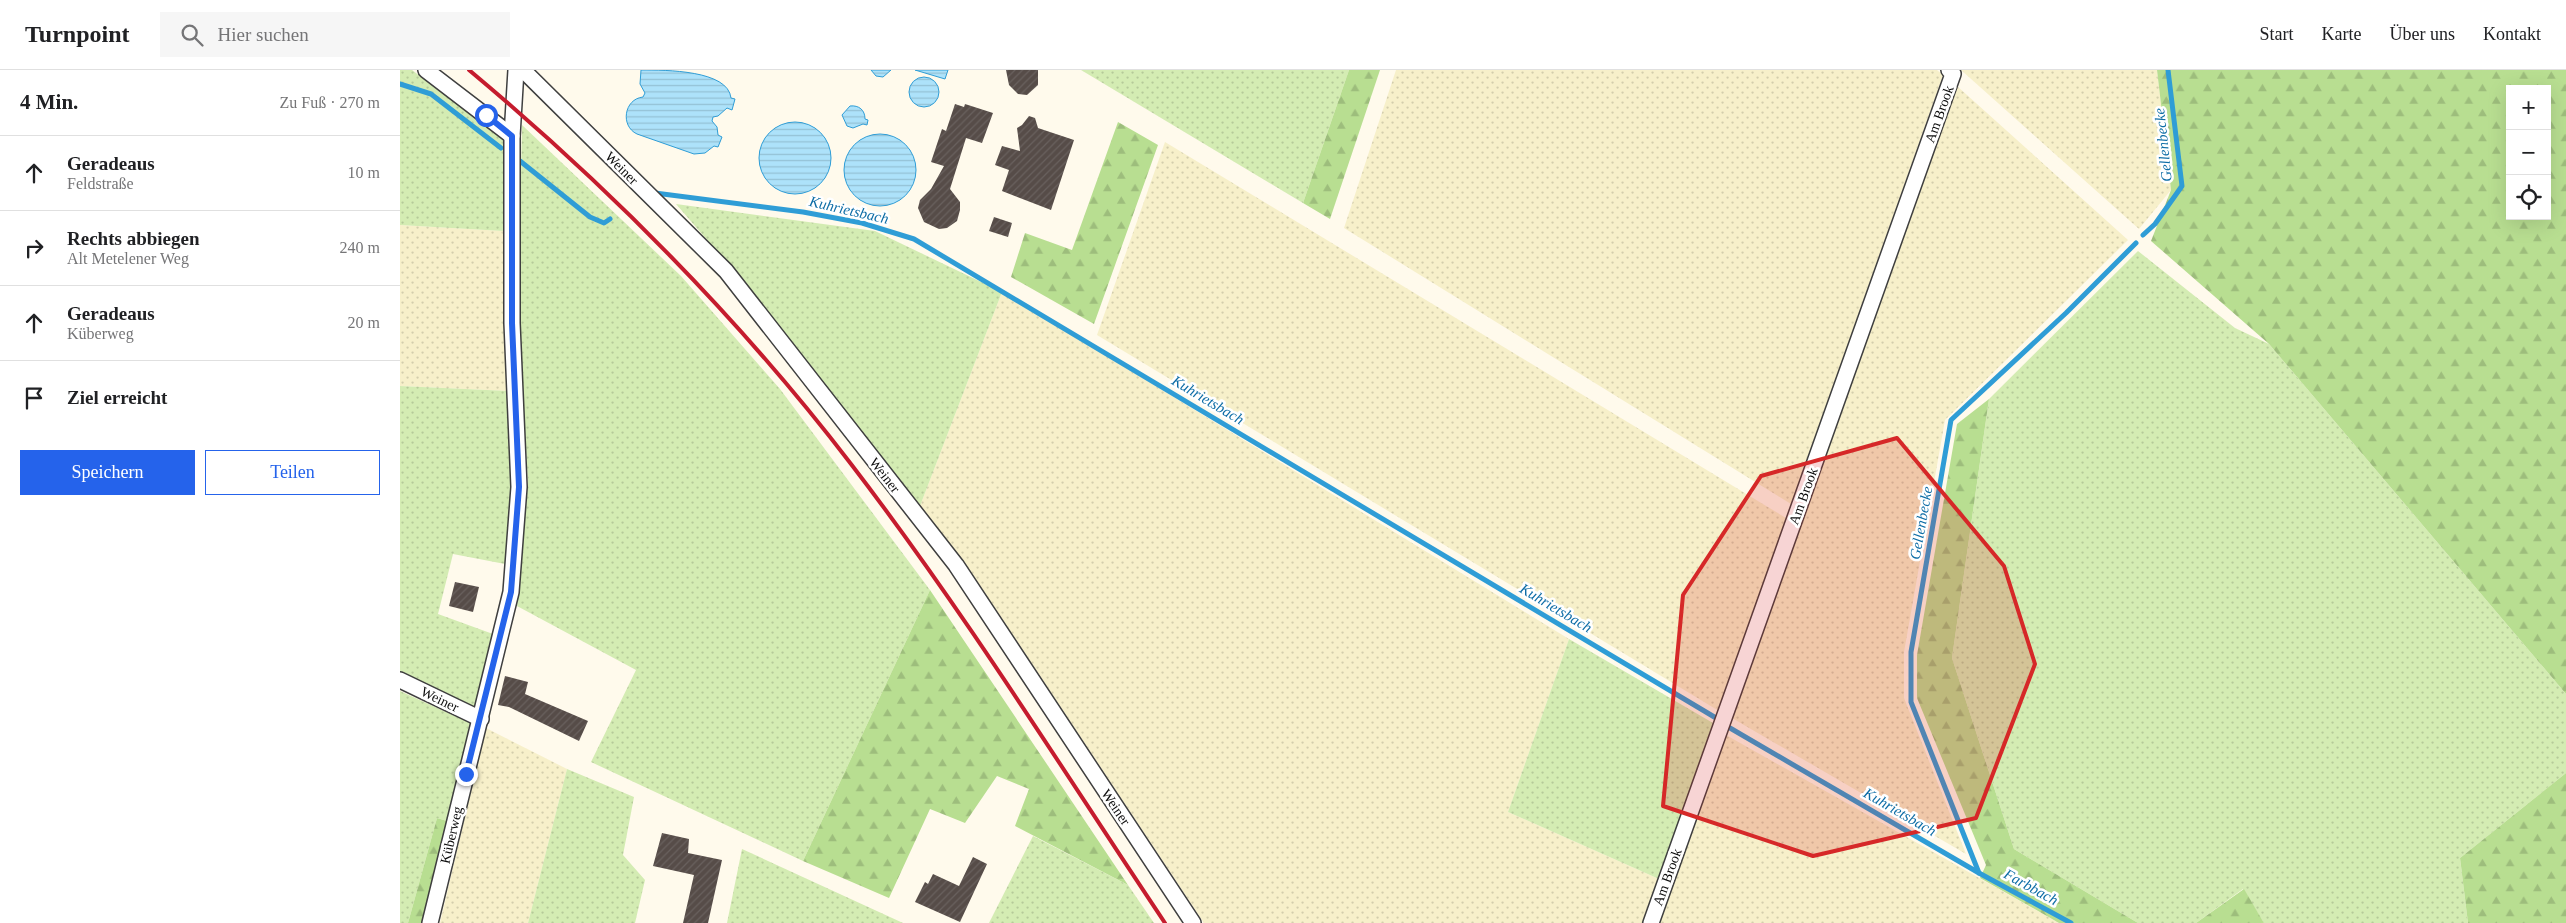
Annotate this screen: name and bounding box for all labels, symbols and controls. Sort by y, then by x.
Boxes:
search box [160,12,510,57]
text: Turnpoint [25,21,130,47]
icon: search [178,21,206,49]
text: Hier suchen [218,24,309,45]
text: Start [2260,24,2294,44]
text: Karte [2322,24,2362,44]
text: Über uns [2390,24,2455,44]
text: Kontakt [2483,24,2541,44]
street label: Am Brook [1922,84,1957,145]
map controls [2506,85,2551,220]
button: + [2506,85,2551,130]
text: 4 Min. [20,90,78,114]
text: Zu Fuß · 270 m [280,94,380,111]
route start [475,104,498,127]
water label: Gellenbecke [2151,107,2175,183]
button: − [2506,130,2551,175]
street label: Weiner [602,149,641,188]
text: Geradeaus [67,153,155,174]
icon: ahead [20,159,48,187]
text: 10 m [348,164,380,181]
text: Feldstraße [67,175,134,192]
button: locate [2506,175,2551,220]
water label: Kuhrietsbach [807,193,890,227]
text: Rechts abbiegen [67,228,199,249]
icon: right [20,234,48,262]
text: 240 m [340,239,380,256]
text: Alt Metelener Weg [67,250,189,267]
text: Geradeaus [67,303,155,324]
icon: ahead [20,309,48,337]
text: 20 m [348,314,380,331]
text: Küberweg [67,325,134,342]
water label: Kuhrietsbach [1168,372,1247,428]
icon: arrive [20,384,48,412]
text: Ziel erreicht [67,387,167,408]
button: Speichern [20,450,195,495]
button: Teilen [205,450,380,495]
street label: Weiner [866,455,903,496]
street label: Am Brook [1786,466,1821,527]
water label: Gellenbecke [1907,485,1935,561]
water label: Kuhrietsbach [1516,580,1595,636]
street label: Weiner [418,684,461,715]
route end [455,763,478,786]
water label: Kuhrietsbach [1860,784,1939,839]
street label: Weiner [1098,786,1133,828]
street label: Küberweg [438,805,465,865]
street label: Am Brook [1650,847,1685,908]
water label: Farbbach [2000,865,2061,908]

